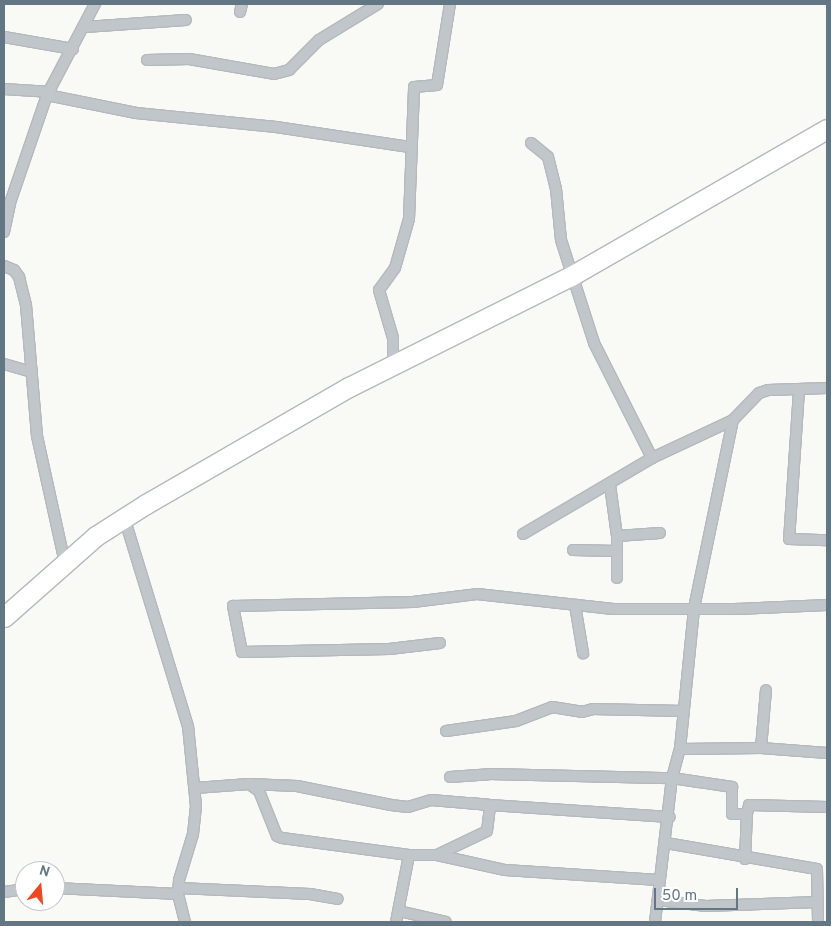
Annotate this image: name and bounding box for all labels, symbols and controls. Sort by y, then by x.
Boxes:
north arrow [15,861,65,911]
text: N [37,863,52,882]
scale bar [656,878,740,910]
text: 50 m [662,887,697,906]

